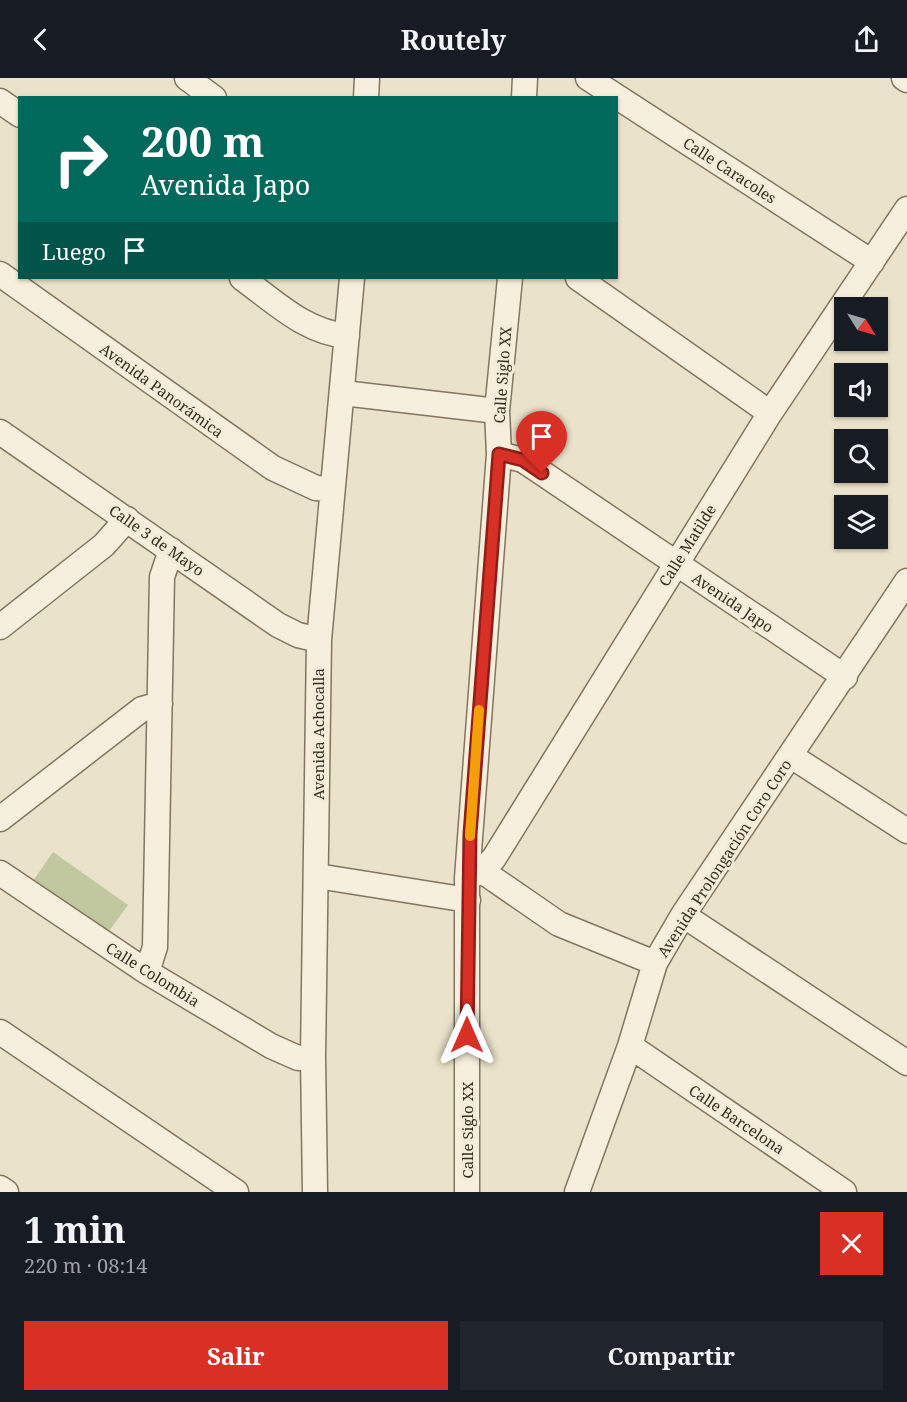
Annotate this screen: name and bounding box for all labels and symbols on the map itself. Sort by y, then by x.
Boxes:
street label: Calle Caracoles [680,132,781,208]
north arrow [834,297,888,351]
street label: Calle Siglo XX [489,326,515,424]
street label: Avenida Panorámica [96,338,228,442]
pin [516,411,567,473]
street label: Calle 3 de Mayo [106,500,208,580]
street label: Calle Matilde [654,500,720,590]
street label: Avenida Japo [688,567,778,637]
street label: Avenida Achocalla [308,668,328,800]
street label: Avenida Prolongación Coro Coro [652,755,796,961]
street label: Calle Colombia [102,937,204,1011]
position arrow [435,1003,499,1067]
street label: Calle Barcelona [685,1080,789,1158]
street label: Calle Siglo XX [457,1081,477,1178]

